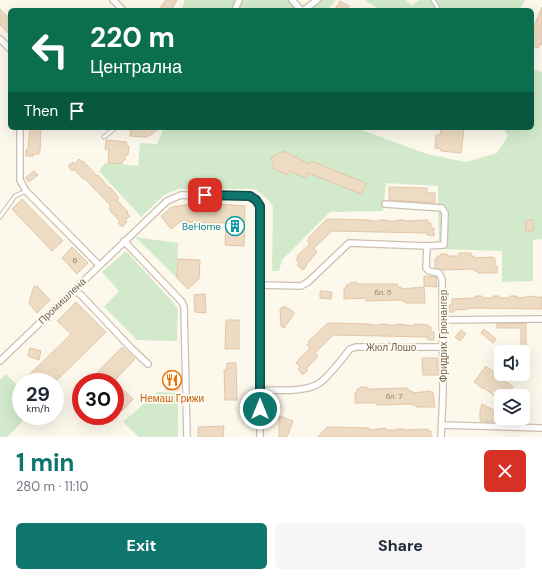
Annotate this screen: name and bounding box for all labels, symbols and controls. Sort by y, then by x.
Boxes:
text: 220 m [90,19,175,56]
icon: left [24,24,76,76]
text: Централна [90,55,182,79]
icon: arrive [66,100,88,122]
text: Then [24,101,58,121]
pin [188,178,222,212]
icon: arrive [194,184,216,206]
building icon: BeHome [224,215,246,237]
place label: BeHome [182,220,221,233]
house number: 6 [72,255,78,265]
street label: Промишлена [35,275,89,327]
house number: бл. 5 [374,287,392,297]
street label: Фридрих Грюнангер [437,289,450,382]
street label: Жюл Лошо [366,341,417,354]
map controls [494,345,530,425]
button: sound [494,345,530,381]
restaurant icon: Немаш Грижи [161,369,183,391]
speed limit sign: 30 [72,373,124,425]
text: 29 [26,381,50,407]
position arrow [239,388,281,430]
button: layers [494,389,530,425]
house number: бл. 7 [386,391,402,401]
place label: Немаш Грижи [140,392,204,405]
text: km/h [26,402,50,415]
text: 1 min [16,447,74,478]
button: close [484,450,526,492]
text: 280 m · 11:10 [16,478,88,495]
button: Exit [16,523,267,569]
button: Share [275,523,526,569]

